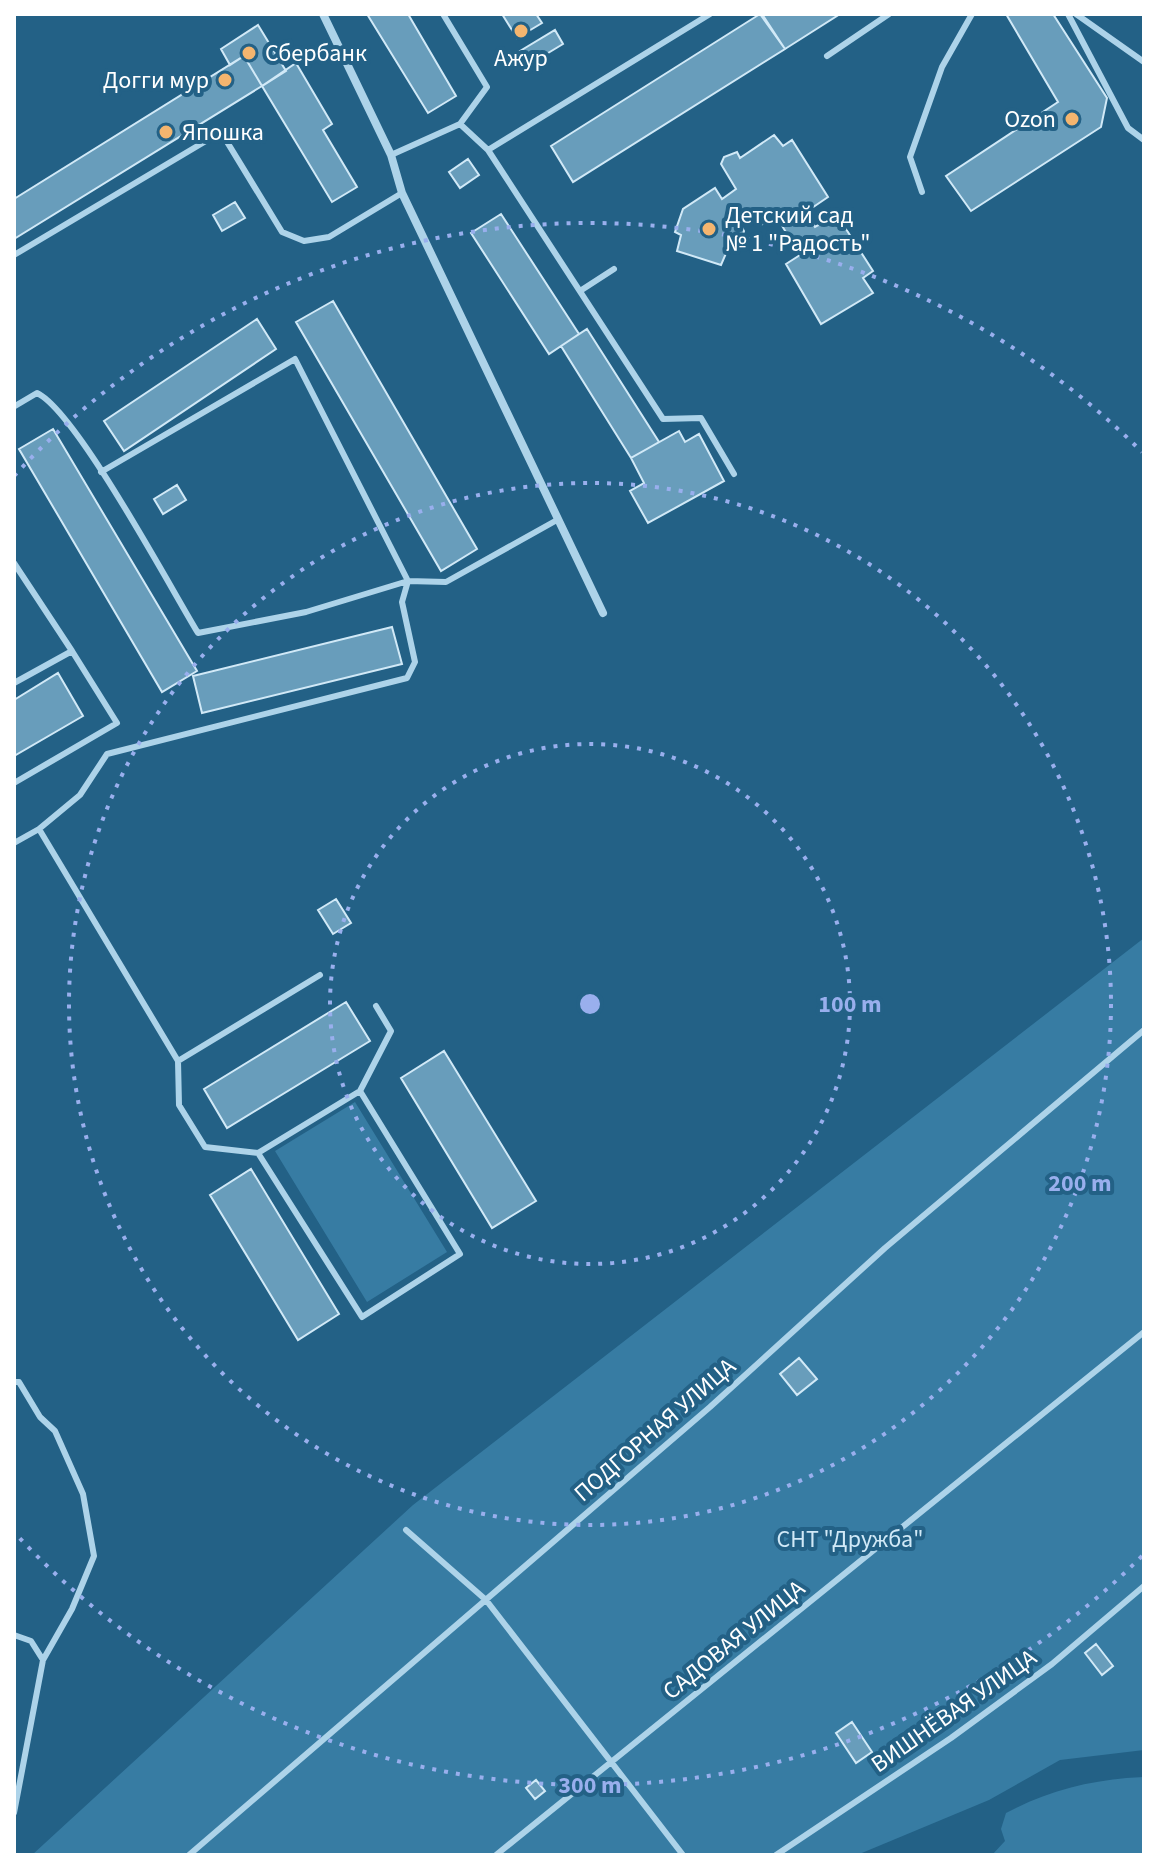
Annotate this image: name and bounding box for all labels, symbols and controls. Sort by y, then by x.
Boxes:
marker: Ажур [512,22,530,40]
place label: Сбербанк [265,36,367,71]
place label: Ажур [494,41,548,76]
marker: Сбербанк [240,44,258,62]
place label: Догги мур [103,63,209,98]
marker: Догги мур [216,71,234,89]
place label: Ozon [1004,102,1056,137]
marker: Ozon [1063,110,1081,128]
place label: Япошка [182,115,264,150]
marker: Япошка [157,123,175,141]
place label: Детский сад № 1 "Радость" [725,198,870,261]
marker: Детский сад № 1 "Радость" [700,220,718,238]
text: 100 m [818,987,882,1022]
centre of rings [576,990,604,1018]
text: 200 m [1048,1166,1112,1201]
street label: ПОДГОРНАЯ УЛИЦА [566,1350,744,1510]
park label: СНТ "Дружба" [777,1522,923,1557]
street label: САДОВАЯ УЛИЦА [655,1572,813,1708]
street label: ВИШНЁВАЯ УЛИЦА [864,1641,1044,1781]
text: 300 m [558,1768,622,1803]

